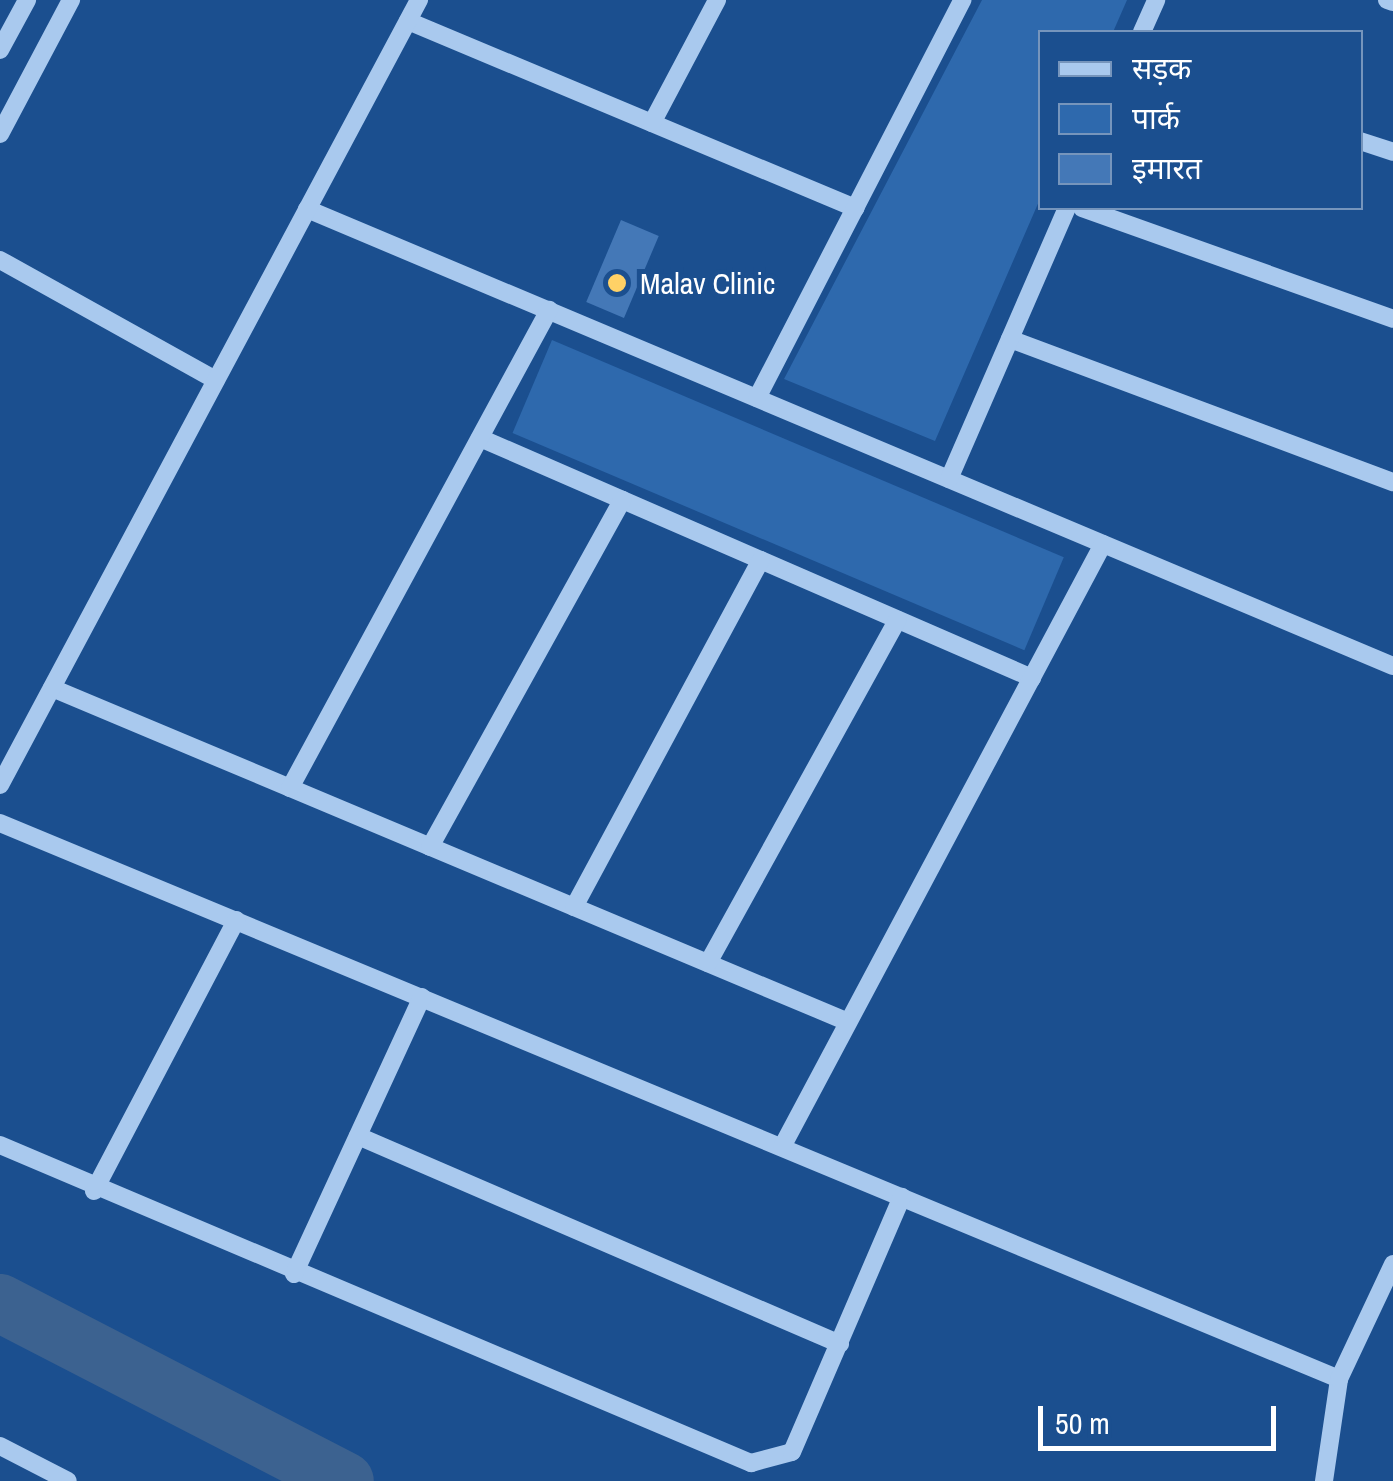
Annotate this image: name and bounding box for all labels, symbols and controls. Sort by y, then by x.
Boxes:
legend [1038,30,1363,210]
text: सड़क [1132,48,1191,88]
text: पार्क [1132,98,1180,138]
text: इमारत [1132,148,1202,188]
place label: Malav Clinic [640,265,775,301]
marker: Malav Clinic [604,270,630,296]
scale bar [1043,1386,1280,1448]
text: 50 m [1055,1403,1110,1443]

